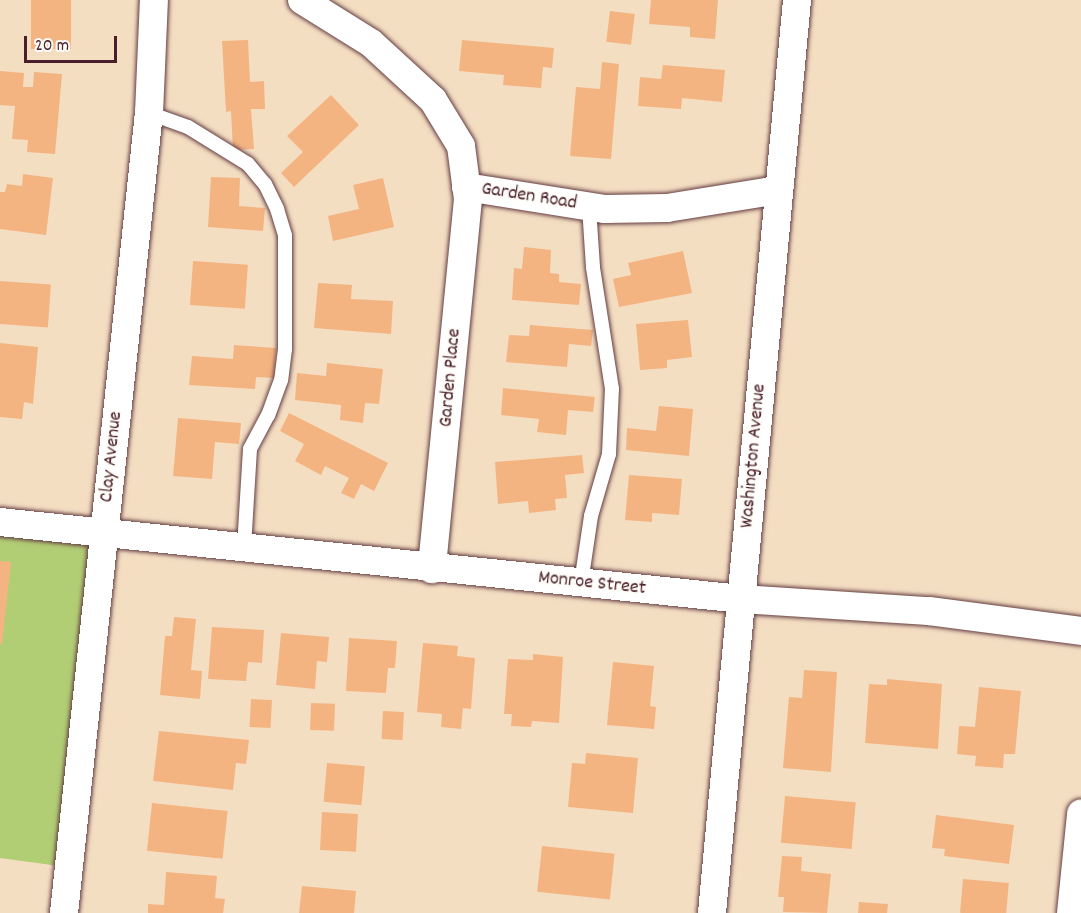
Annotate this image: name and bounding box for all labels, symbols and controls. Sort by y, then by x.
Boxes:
scale bar [27,24,120,62]
text: 20 m [35,34,69,59]
street label: Garden Road [480,178,578,216]
street label: Garden Place [435,328,467,428]
street label: Washington Avenue [736,383,772,529]
street label: Clay Avenue [95,410,129,504]
street label: Monroe Street [537,566,647,602]

